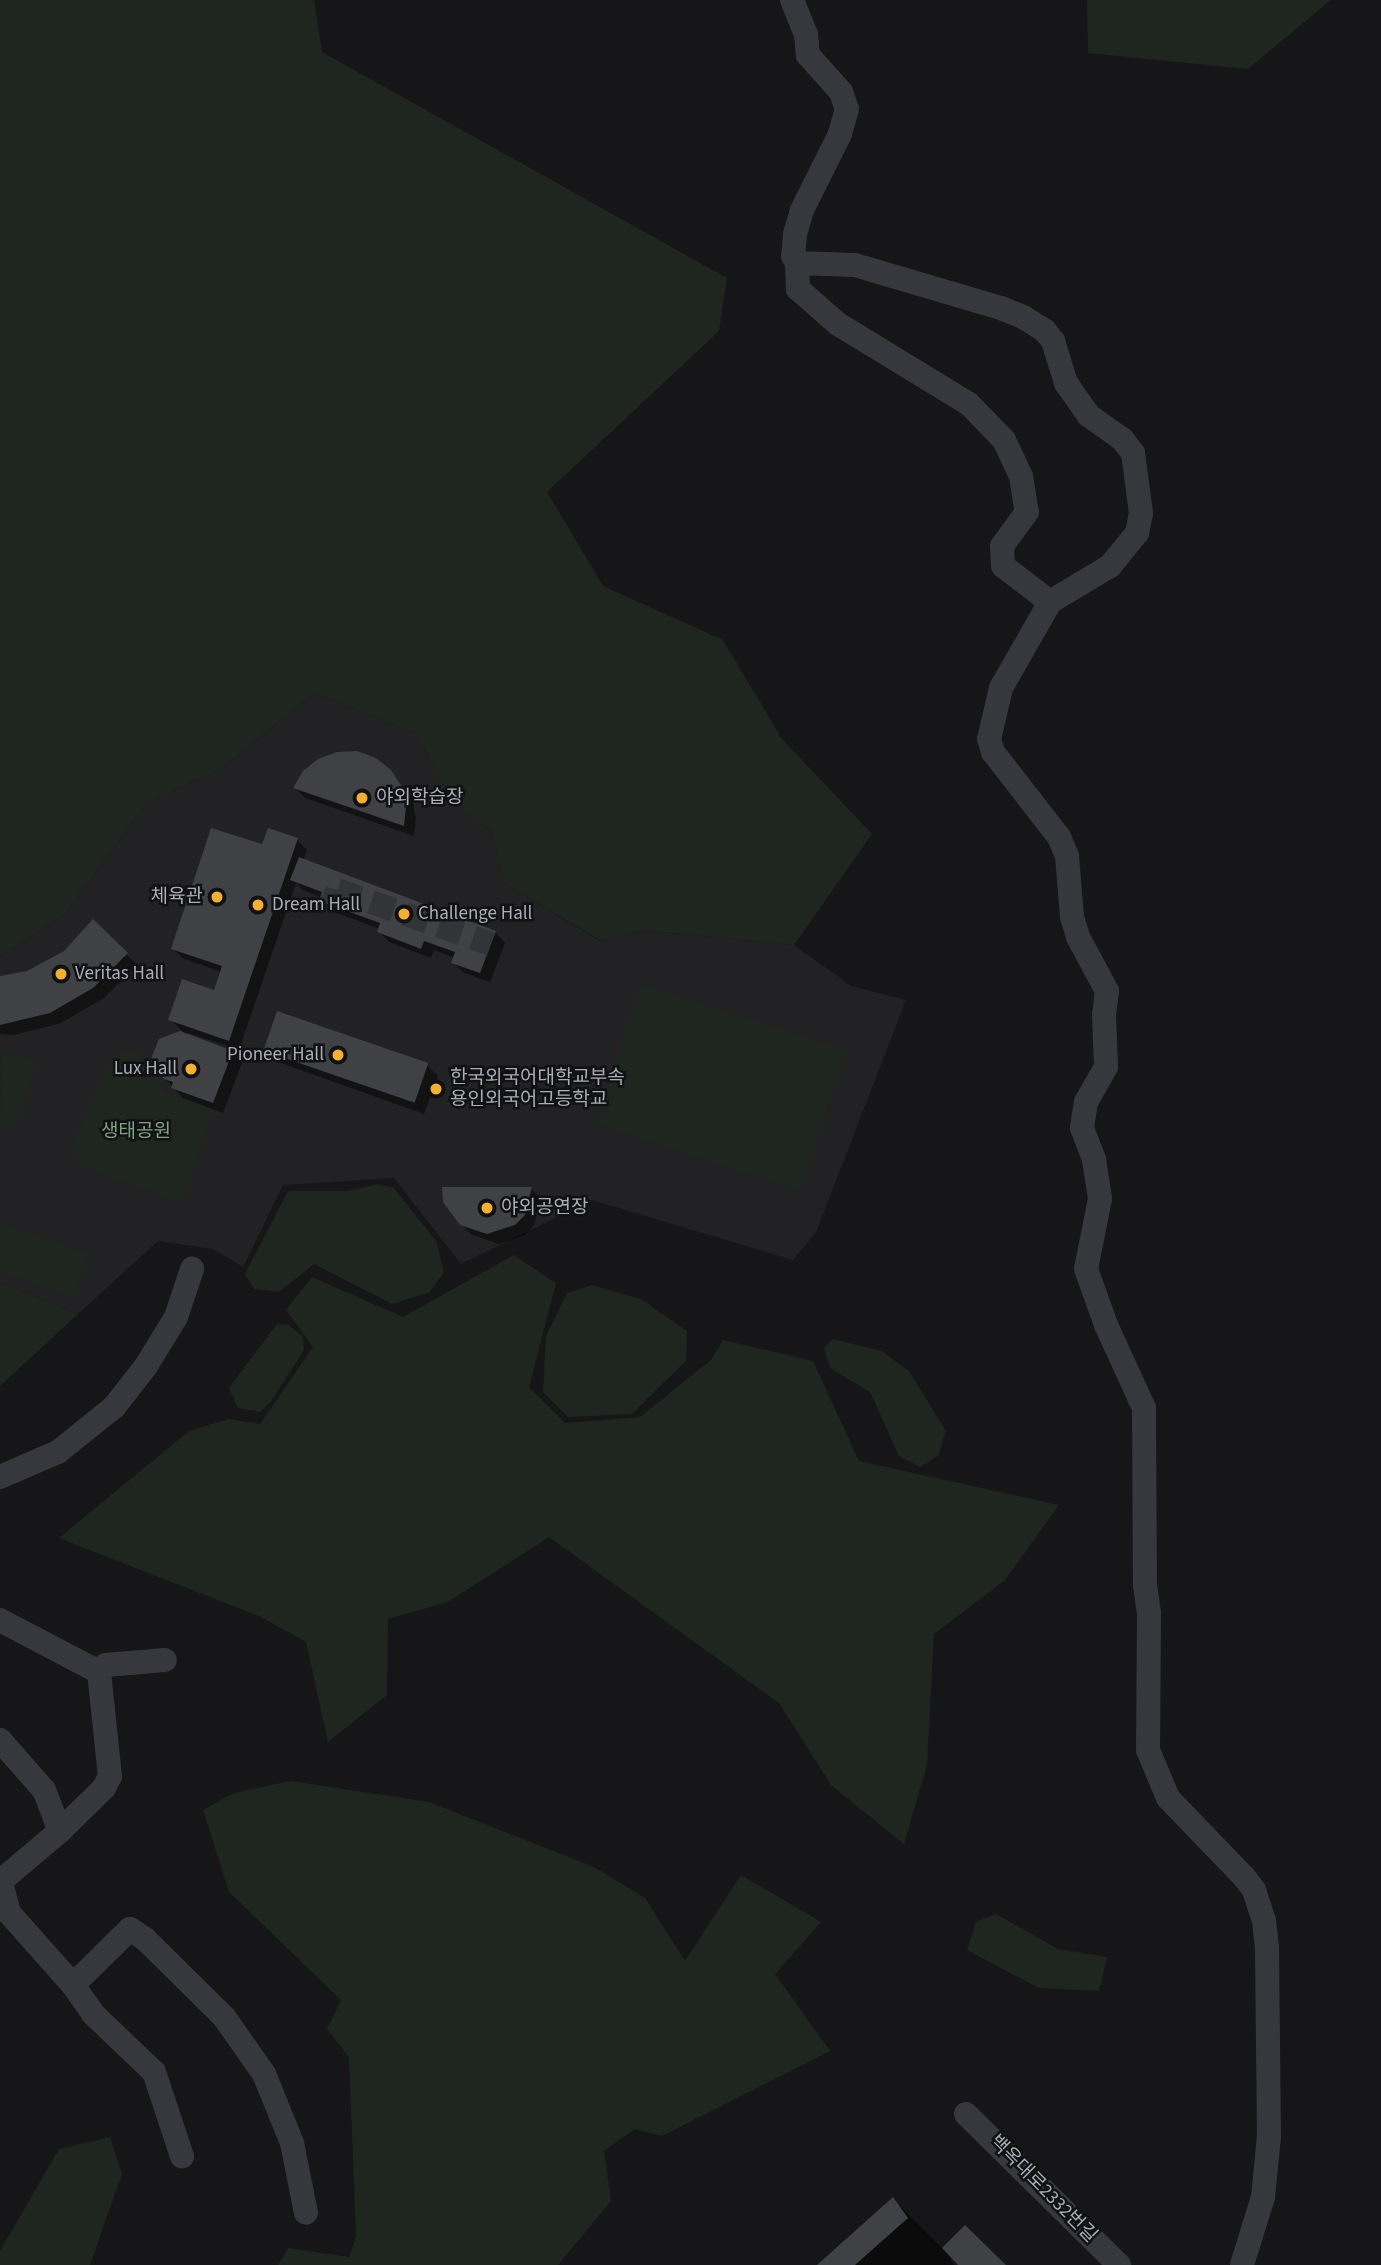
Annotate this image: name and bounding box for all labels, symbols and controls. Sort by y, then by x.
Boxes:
place label: 야외학습장 [376,787,463,809]
marker: 야외학습장 [354,790,370,806]
place label: 체육관 [151,886,203,908]
marker: 체육관 [209,889,225,905]
place label: Dream Hall [272,894,360,916]
marker: Dream Hall [250,897,266,913]
place label: Challenge Hall [418,903,532,925]
marker: Challenge Hall [396,906,412,922]
place label: Veritas Hall [75,963,164,985]
marker: Veritas Hall [53,966,69,982]
place label: Pioneer Hall [227,1044,324,1066]
marker: Pioneer Hall [330,1047,346,1063]
place label: Lux Hall [114,1058,177,1080]
marker: Lux Hall [183,1061,199,1077]
place label: 한국외국어대학교부속 용인외국어고등학교 [450,1067,625,1111]
marker: 한국외국어대학교부속 용인외국어고등학교 [428,1081,444,1097]
park label: 생태공원 [101,1121,171,1143]
place label: 야외공연장 [501,1197,588,1219]
marker: 야외공연장 [479,1200,495,1216]
street label: 백옥대로2332번길 [985,2131,1101,2247]

